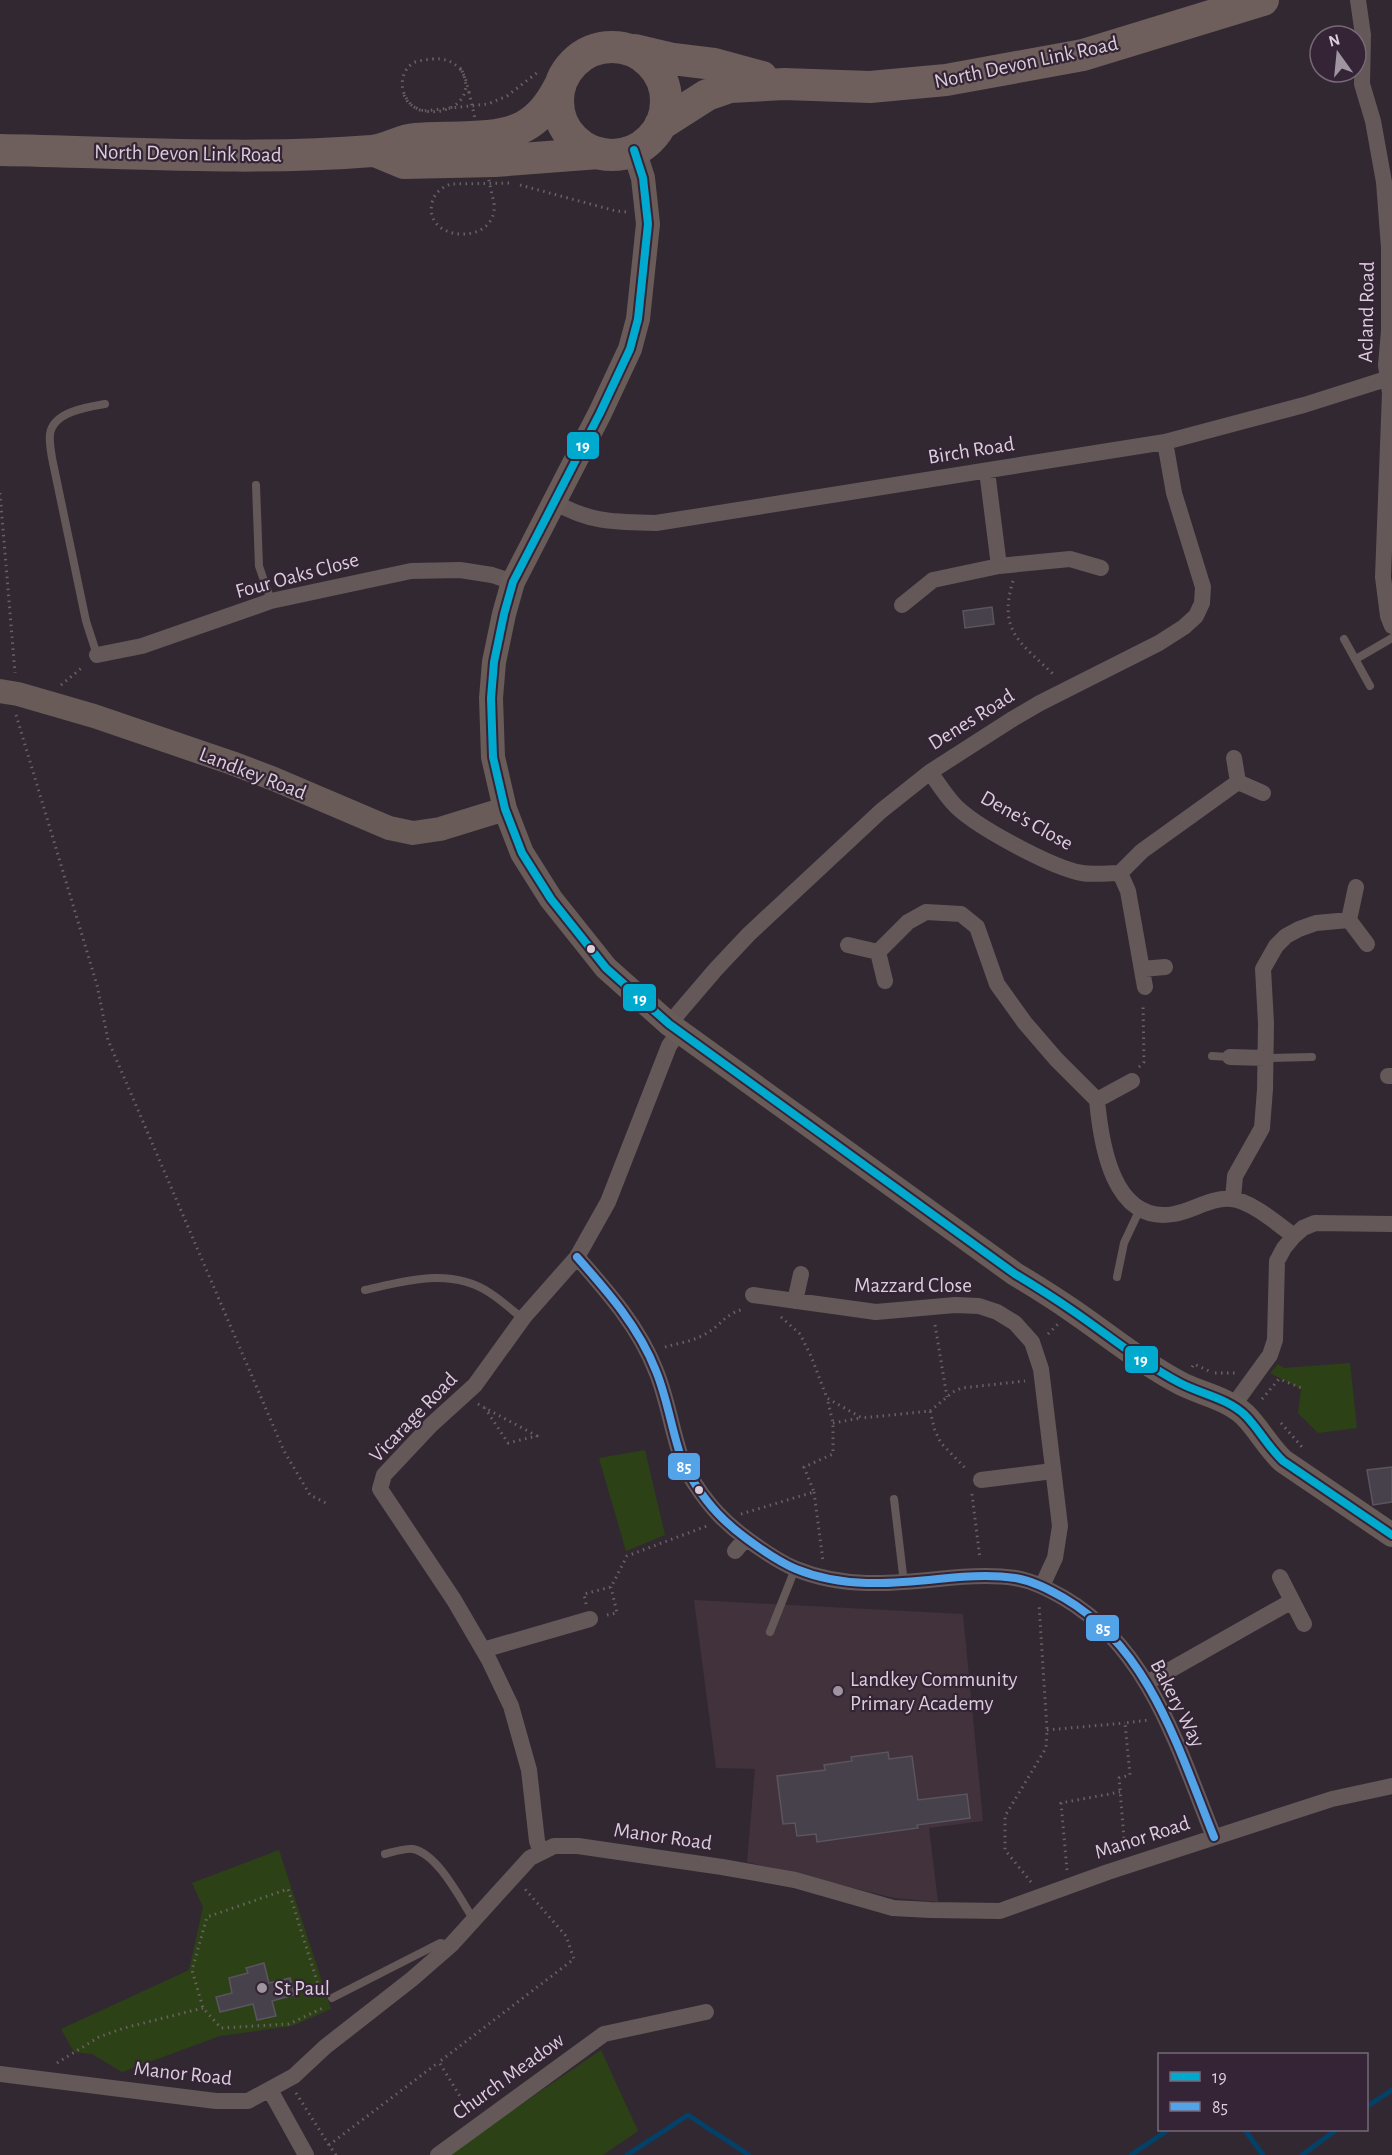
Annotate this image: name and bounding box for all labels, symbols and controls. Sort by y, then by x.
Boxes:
north arrow [1308,24,1368,84]
text: N [1327,31,1342,50]
street label: North Devon Link Road [932,33,1120,92]
street label: North Devon Link Road [94,141,282,166]
street label: Acland Road [1355,261,1378,363]
line badge: 19 [566,431,600,460]
street label: Birch Road [926,433,1016,468]
text: 19 [576,438,590,454]
street label: Four Oaks Close [233,549,361,602]
street label: Denes Road [925,685,1018,754]
street label: Landkey Road [196,743,309,804]
street label: Dene's Close [977,787,1076,854]
unlabelled marker [585,943,597,955]
line badge: 19 [622,983,657,1012]
text: 19 [633,991,647,1007]
street label: Mazzard Close [854,1275,972,1296]
line badge: 19 [1124,1345,1159,1374]
text: 19 [1134,1352,1148,1368]
street label: Vicarage Road [366,1368,461,1466]
line badge: 85 [667,1452,701,1481]
text: 85 [677,1459,691,1475]
unlabelled marker [693,1484,705,1496]
line badge: 85 [1085,1614,1120,1642]
text: 85 [1096,1621,1110,1637]
street label: Bakery Way [1147,1656,1209,1751]
place label: Landkey Community Primary Academy [850,1669,1017,1714]
marker: Landkey Community Primary Academy [831,1684,845,1698]
street label: Manor Road [1092,1812,1192,1863]
street label: Manor Road [613,1819,713,1854]
place label: St Paul [274,1978,330,1999]
marker: St Paul [255,1981,269,1995]
street label: Church Meadow [449,2029,568,2124]
legend [1158,2053,1368,2131]
street label: Manor Road [133,2058,233,2089]
text: 19 [1212,2069,1227,2087]
text: 85 [1212,2099,1228,2117]

